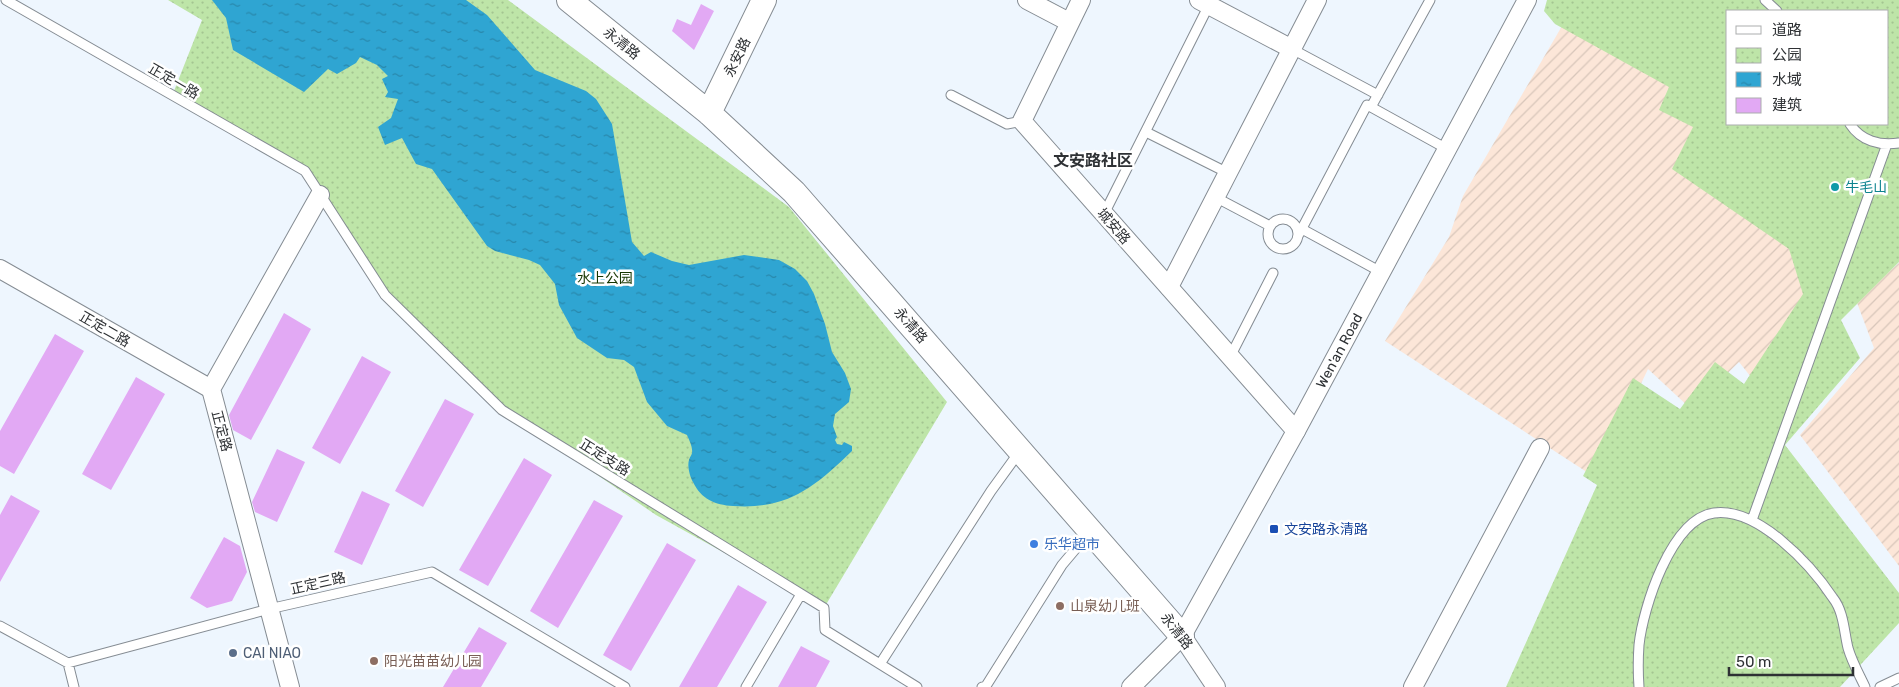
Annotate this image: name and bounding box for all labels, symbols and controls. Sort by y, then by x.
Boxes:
legend [1726,10,1889,125]
text: 道路 [1772,21,1802,39]
street label: 永清路 [600,24,643,63]
street label: 永安路 [721,35,754,80]
text: 公园 [1772,46,1802,64]
street label: 正定一路 [145,60,202,103]
text: 水域 [1772,71,1802,89]
text: 建筑 [1772,96,1802,114]
district label: 文安路社区 [1053,151,1133,170]
place label: 牛毛山 [1845,179,1887,196]
marker: 牛毛山 [1829,181,1841,193]
street label: 城安路 [1093,205,1134,248]
park label: 水上公园 [577,270,633,287]
street label: 永清路 [890,304,931,347]
street label: 正定二路 [76,308,133,351]
street label: Wen'an Road [1313,310,1367,391]
street label: 正定路 [208,409,235,454]
street label: 正定支路 [576,435,633,479]
place label: 文安路永清路 [1284,521,1368,538]
marker: 文安路永清路 [1268,523,1280,535]
place label: 乐华超市 [1044,536,1100,553]
marker: 乐华超市 [1028,538,1040,550]
street label: 正定三路 [289,569,347,598]
place label: 山泉幼儿班 [1070,598,1140,615]
marker: 山泉幼儿班 [1054,600,1066,612]
street label: 永清路 [1157,610,1196,653]
scale bar [1729,644,1853,676]
place label: CAI NIAO [243,645,301,662]
marker: CAI NIAO [227,647,239,659]
place label: 阳光苗苗幼儿园 [384,653,482,670]
text: 50 m [1736,653,1771,671]
marker: 阳光苗苗幼儿园 [368,655,380,667]

